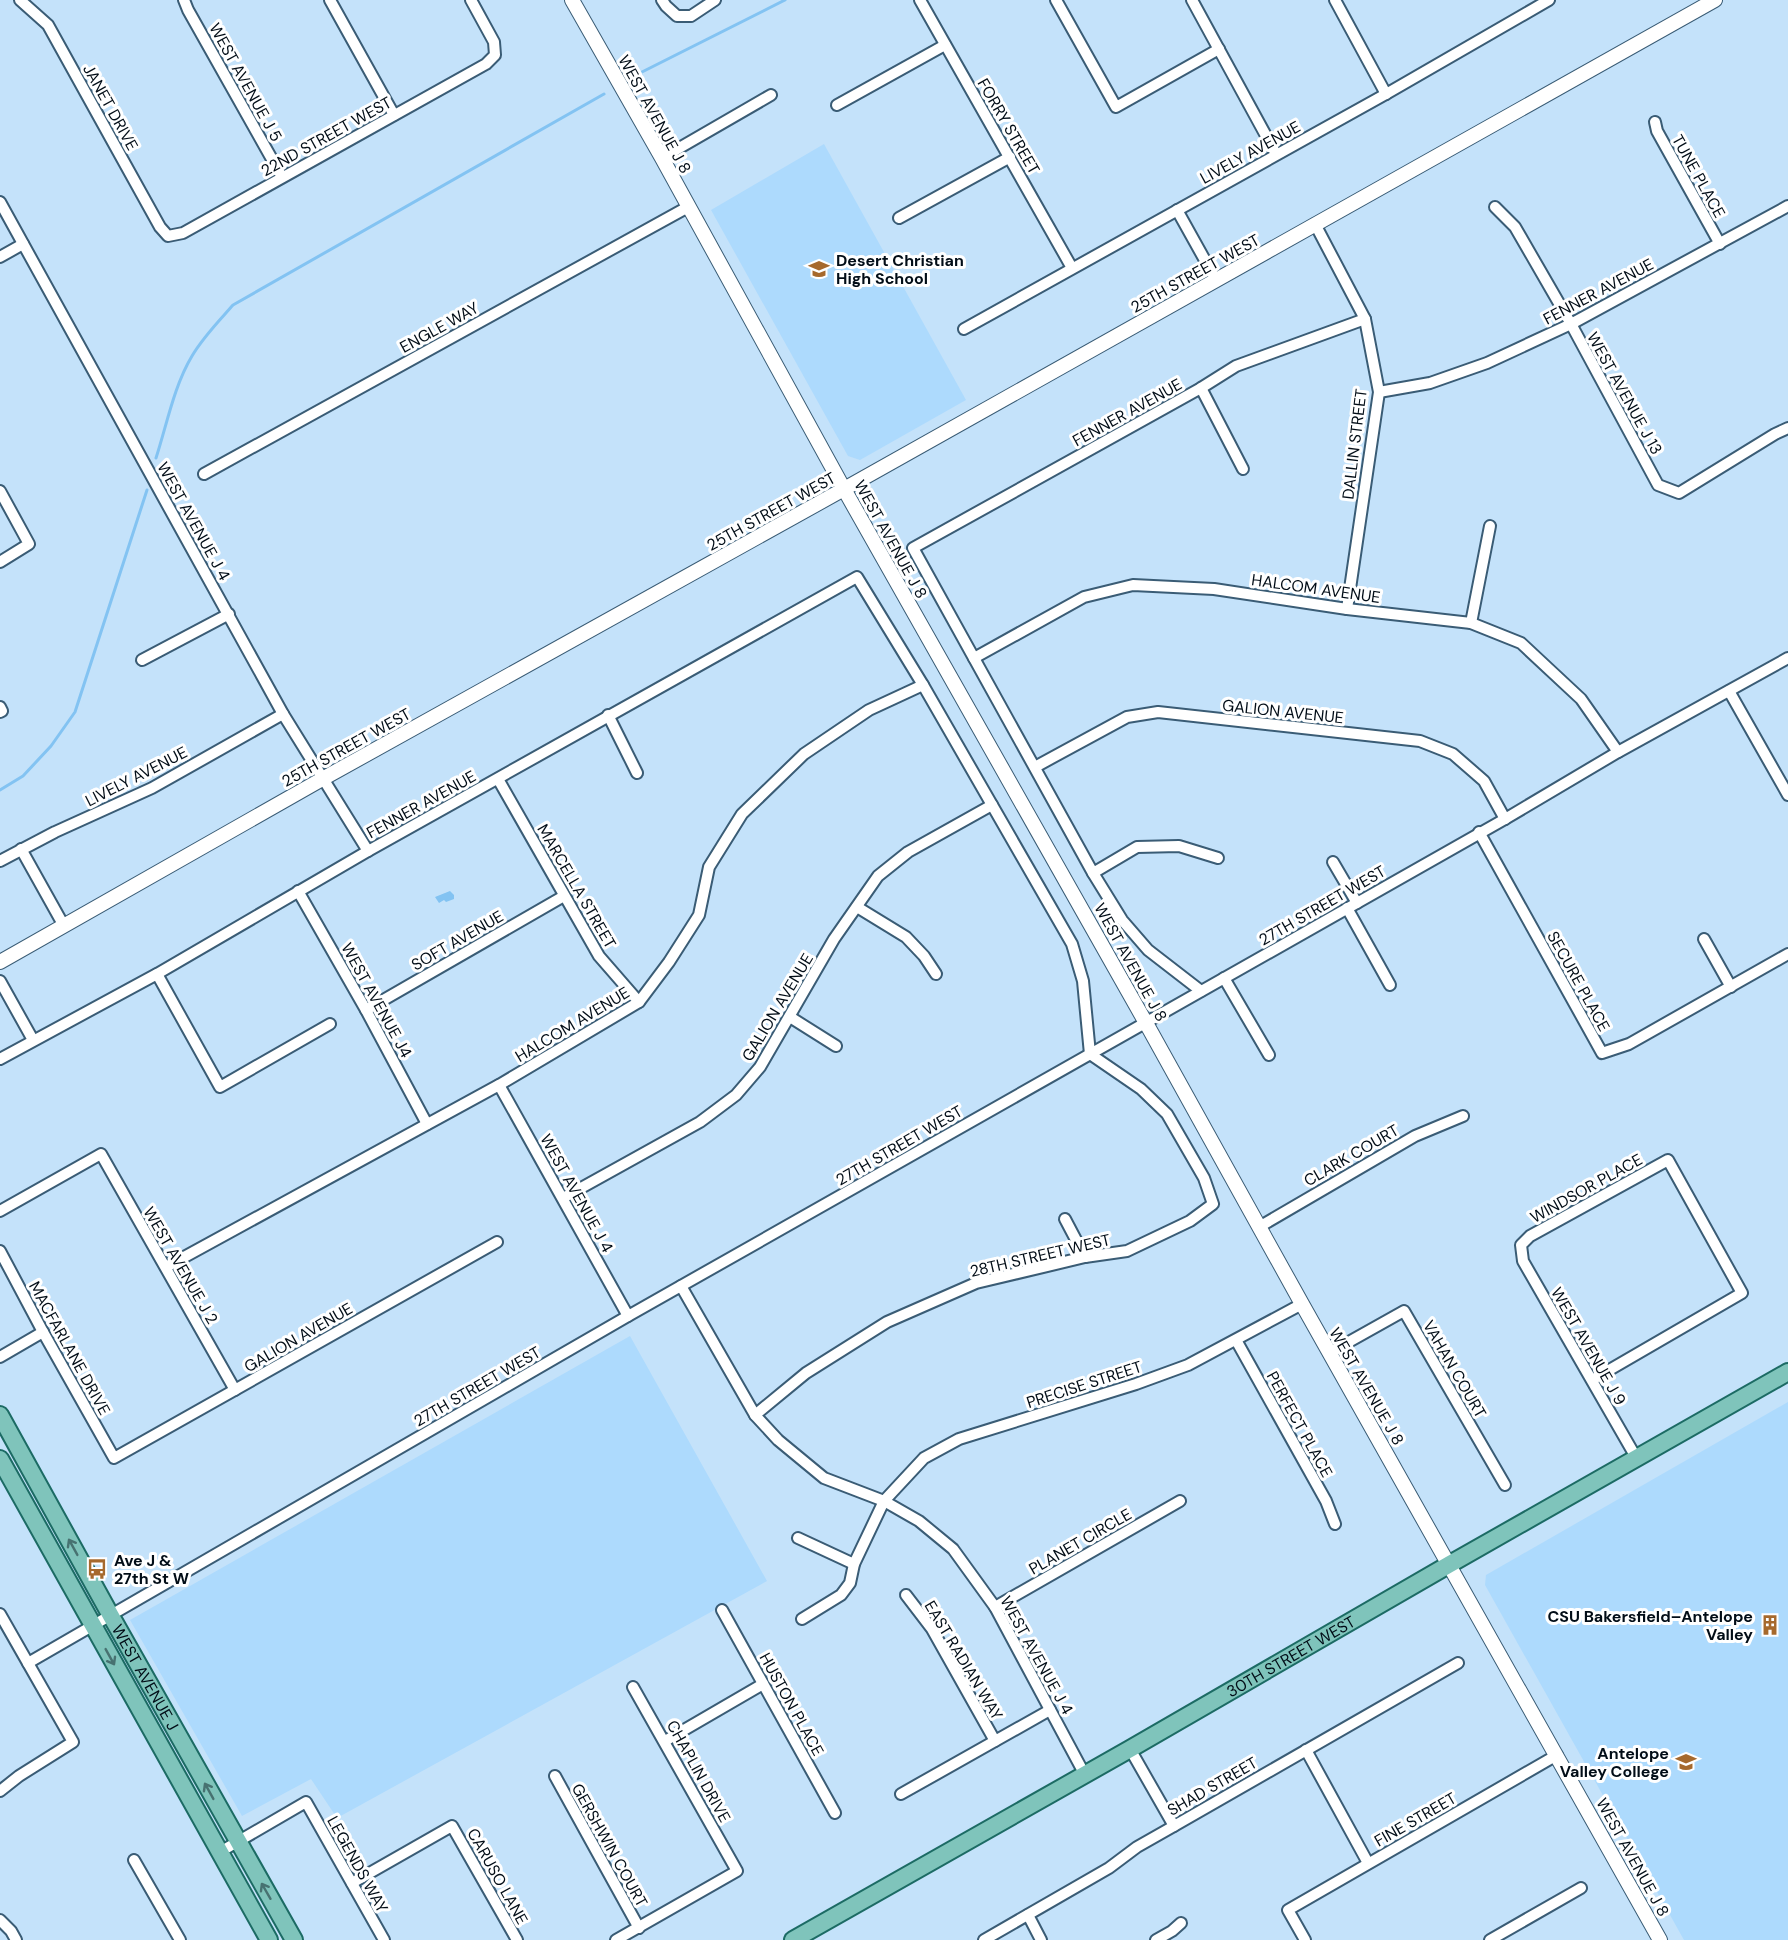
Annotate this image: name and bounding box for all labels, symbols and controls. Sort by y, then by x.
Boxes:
street label: WEST AVENUE J 5 [204,19,287,145]
street label: WEST AVENUE J 8 [613,51,696,177]
street label: JANET DRIVE [78,60,143,154]
street label: FORRY STREET [973,74,1045,178]
street label: 22ND STREET WEST [257,92,395,181]
street label: LIVELY AVENUE [1196,116,1304,189]
street label: TUNE PLACE [1667,131,1730,222]
street label: 25TH STREET WEST [1127,229,1263,318]
place label: Desert Christian High School [836,250,964,289]
street label: FENNER AVENUE [1539,254,1657,329]
school or university icon: Desert Christian High School [807,257,831,281]
street label: ENGLE WAY [396,297,482,358]
street label: WEST AVENUE J 13 [1582,328,1667,458]
street label: FENNER AVENUE [1069,374,1186,451]
street label: DALLIN STREET [1337,388,1372,501]
street label: WEST AVENUE J 4 [152,458,235,584]
street label: 25TH STREET WEST [703,467,839,556]
street label: WEST AVENUE J 8 [849,476,932,602]
street label: HALCOM AVENUE [1250,569,1382,608]
street label: GALION AVENUE [1221,695,1345,728]
street label: 25TH STREET WEST [278,703,414,792]
street label: LIVELY AVENUE [82,742,191,811]
street label: FENNER AVENUE [363,766,480,843]
street label: MARCELLA STREET [532,820,621,952]
street label: 27TH STREET WEST [1255,861,1389,950]
street label: WEST AVENUE J 8 [1089,899,1172,1025]
street label: SOFT AVENUE [407,906,507,975]
street label: SECURE PLACE [1542,927,1615,1035]
street label: WEST AVENUE J4 [336,939,417,1062]
street label: GALION AVENUE [737,950,818,1065]
street label: HALCOM AVENUE [511,982,633,1067]
street label: 27TH STREET WEST [832,1101,966,1190]
street label: CLARK COURT [1300,1120,1403,1191]
street label: WEST AVENUE J 4 [535,1130,618,1256]
street label: WINDSOR PLACE [1527,1149,1646,1228]
street label: WEST AVENUE J 2 [138,1203,223,1328]
street label: 28TH STREET WEST [968,1229,1112,1282]
street label: MACFARLANE DRIVE [24,1278,115,1419]
street label: WEST AVENUE J 9 [1546,1284,1631,1409]
street label: GALION AVENUE [240,1298,356,1377]
street label: VAHAN COURT [1418,1317,1491,1422]
street label: WEST AVENUE J 8 [1324,1324,1409,1449]
street label: 27TH STREET WEST [410,1342,544,1431]
street label: PRECISE STREET [1024,1356,1145,1413]
street label: PERFECT PLACE [1262,1368,1337,1481]
street label: PLANET CIRCLE [1025,1504,1135,1579]
one-way arrow [67,1539,79,1556]
place label: Ave J & 27th St W [114,1550,189,1589]
bus stop icon: Ave J & 27th St W [85,1557,109,1581]
street label: WEST AVENUE J 4 [995,1592,1078,1718]
street label: EAST RADIAN WAY [920,1597,1008,1724]
place label: CSU Bakersfield–Antelope Valley [1547,1606,1753,1645]
street label: 30TH STREET WEST [1223,1611,1359,1702]
building icon: CSU Bakersfield–Antelope Valley [1758,1613,1782,1637]
street label: WEST AVENUE J [107,1621,183,1734]
one-way arrow [104,1648,116,1665]
street label: HUSTON PLACE [755,1649,829,1759]
street label: CHAPLIN DRIVE [662,1716,735,1826]
place label: Antelope Valley College [1560,1743,1669,1782]
school or university icon: Antelope Valley College [1674,1750,1698,1774]
street label: SHAD STREET [1163,1752,1261,1821]
street label: GERSHWIN COURT [567,1780,652,1911]
one-way arrow [203,1783,215,1800]
street label: FINE STREET [1371,1788,1460,1851]
street label: WEST AVENUE J 8 [1591,1794,1674,1920]
street label: LEGENDS WAY [322,1812,393,1916]
street label: CARUSO LANE [462,1824,533,1928]
one-way arrow [259,1883,271,1900]

